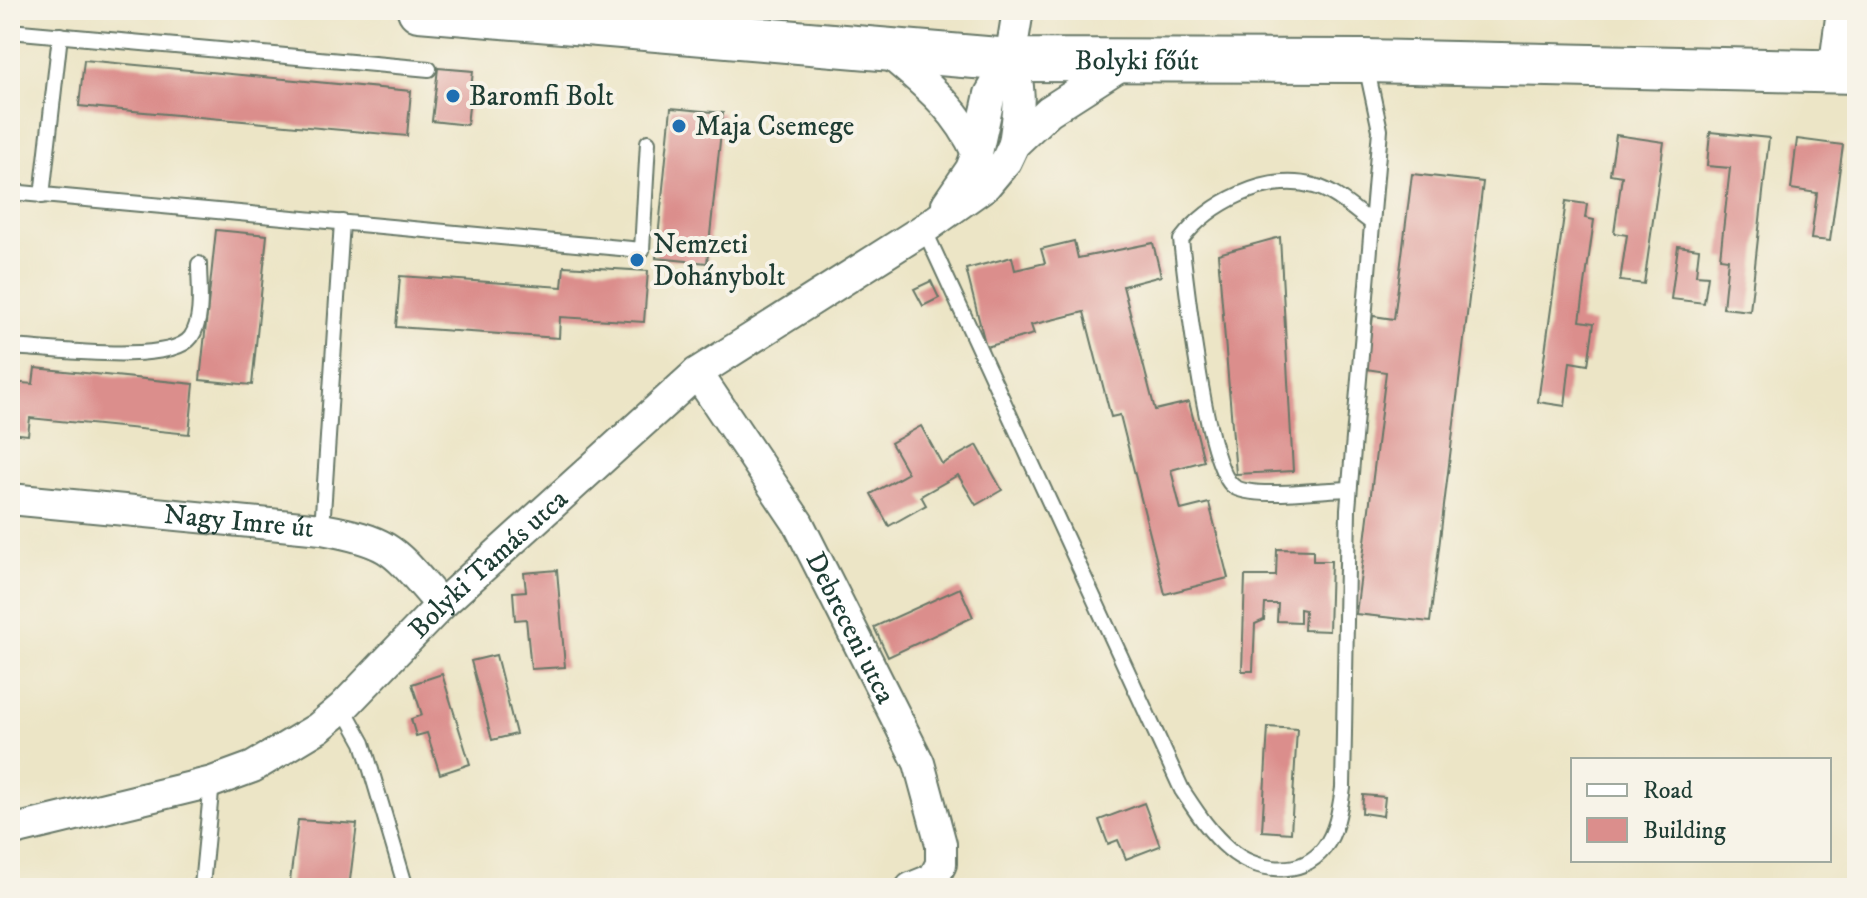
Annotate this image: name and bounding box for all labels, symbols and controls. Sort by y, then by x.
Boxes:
street label: Bolyki főút [1075,43,1199,78]
place label: Baromfi Bolt [469,79,614,114]
marker: Baromfi Bolt [444,87,462,105]
place label: Maja Csemege [695,109,854,144]
marker: Maja Csemege [670,117,688,135]
place label: Nemzeti Dohánybolt [653,227,786,294]
marker: Nemzeti Dohánybolt [628,251,646,269]
street label: Bolyki Tamás utca [401,481,575,646]
street label: Nagy Imre út [162,496,316,546]
street label: Debreceni utca [798,546,904,709]
legend [1571,758,1831,862]
text: Road [1643,776,1693,806]
text: Building [1643,816,1726,846]

